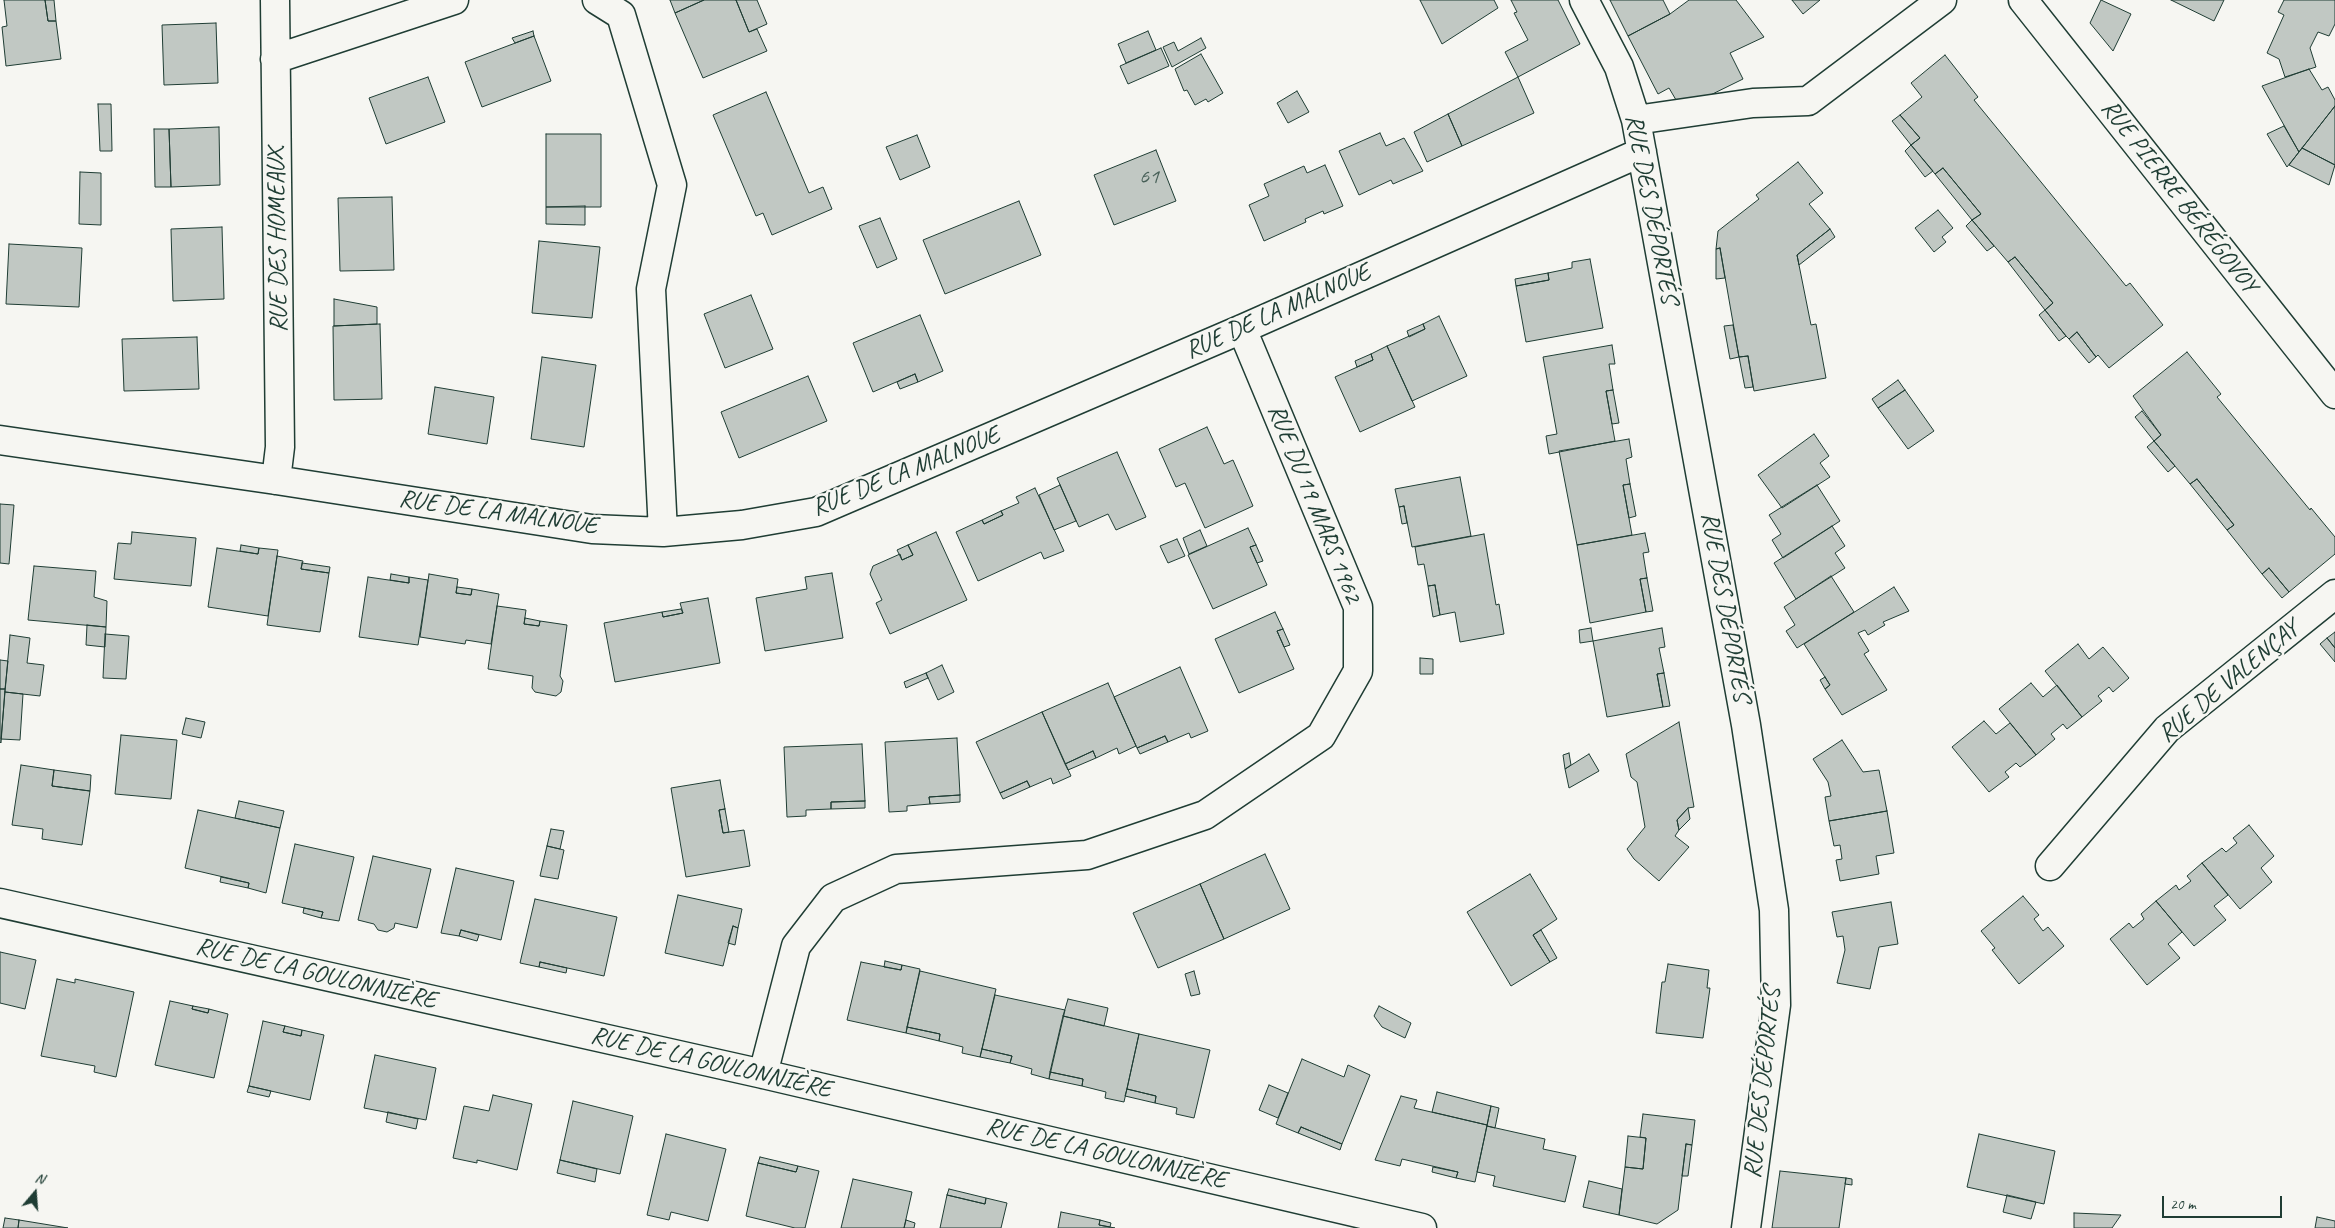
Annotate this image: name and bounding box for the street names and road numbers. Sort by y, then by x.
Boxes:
street label: RUE PIERRE BÉRÉGOVOY [2094,94,2264,300]
street label: RUE DES DÉPORTÉS [1618,112,1684,306]
street label: RUE DES HOMEAUX [261,147,295,333]
street label: RUE DE LA MALNOUE [1181,258,1375,366]
street label: RUE DU 19 MARS 1962 [1260,400,1368,608]
street label: RUE DE LA MALNOUE [808,421,1004,523]
street label: RUE DE LA MALNOUE [397,484,599,542]
street label: RUE DES DÉPORTÉS [1694,510,1756,704]
street label: RUE DE VALENÇAY [2153,615,2305,749]
street label: RUE DE LA GOULONNIÈRE [193,932,439,1016]
street label: RUE DES DÉPORTÉS [1738,986,1788,1180]
street label: RUE DE LA GOULONNIÈRE [588,1021,834,1105]
street label: RUE DE LA GOULONNIÈRE [983,1112,1229,1196]

